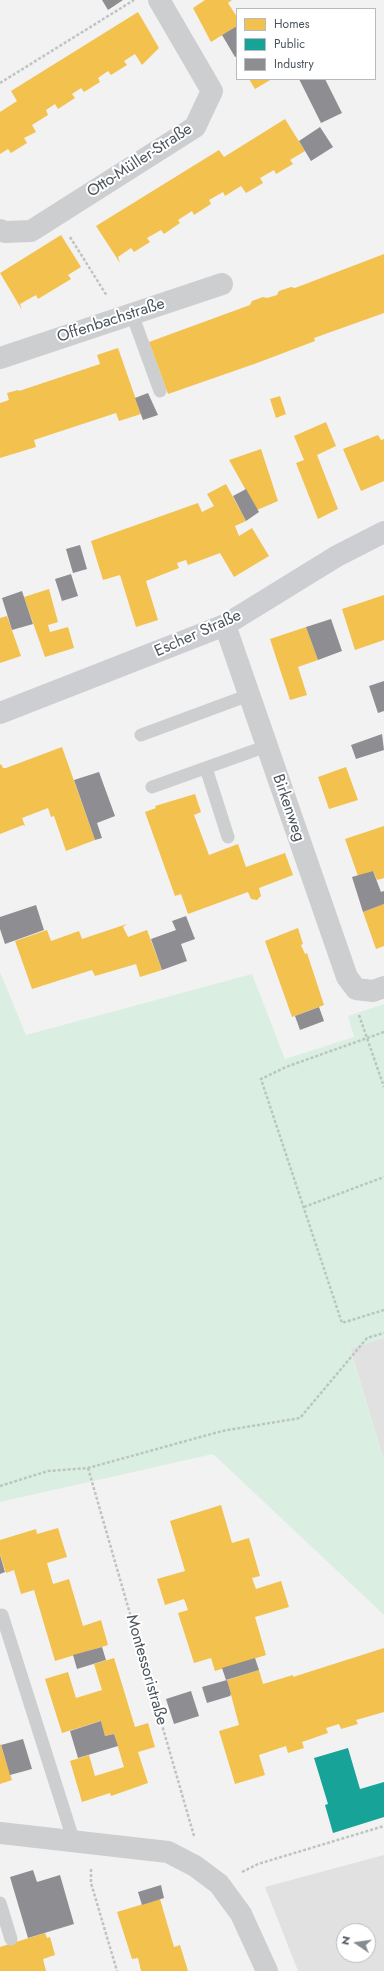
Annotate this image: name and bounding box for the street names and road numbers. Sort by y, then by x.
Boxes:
street label: Otto-Müller-Straße [84,120,196,202]
street label: Offenbachstraße [55,295,167,347]
street label: Escher Straße [152,606,244,662]
street label: Birkenweg [268,772,308,844]
street label: Montessoristraße [121,1612,171,1728]

